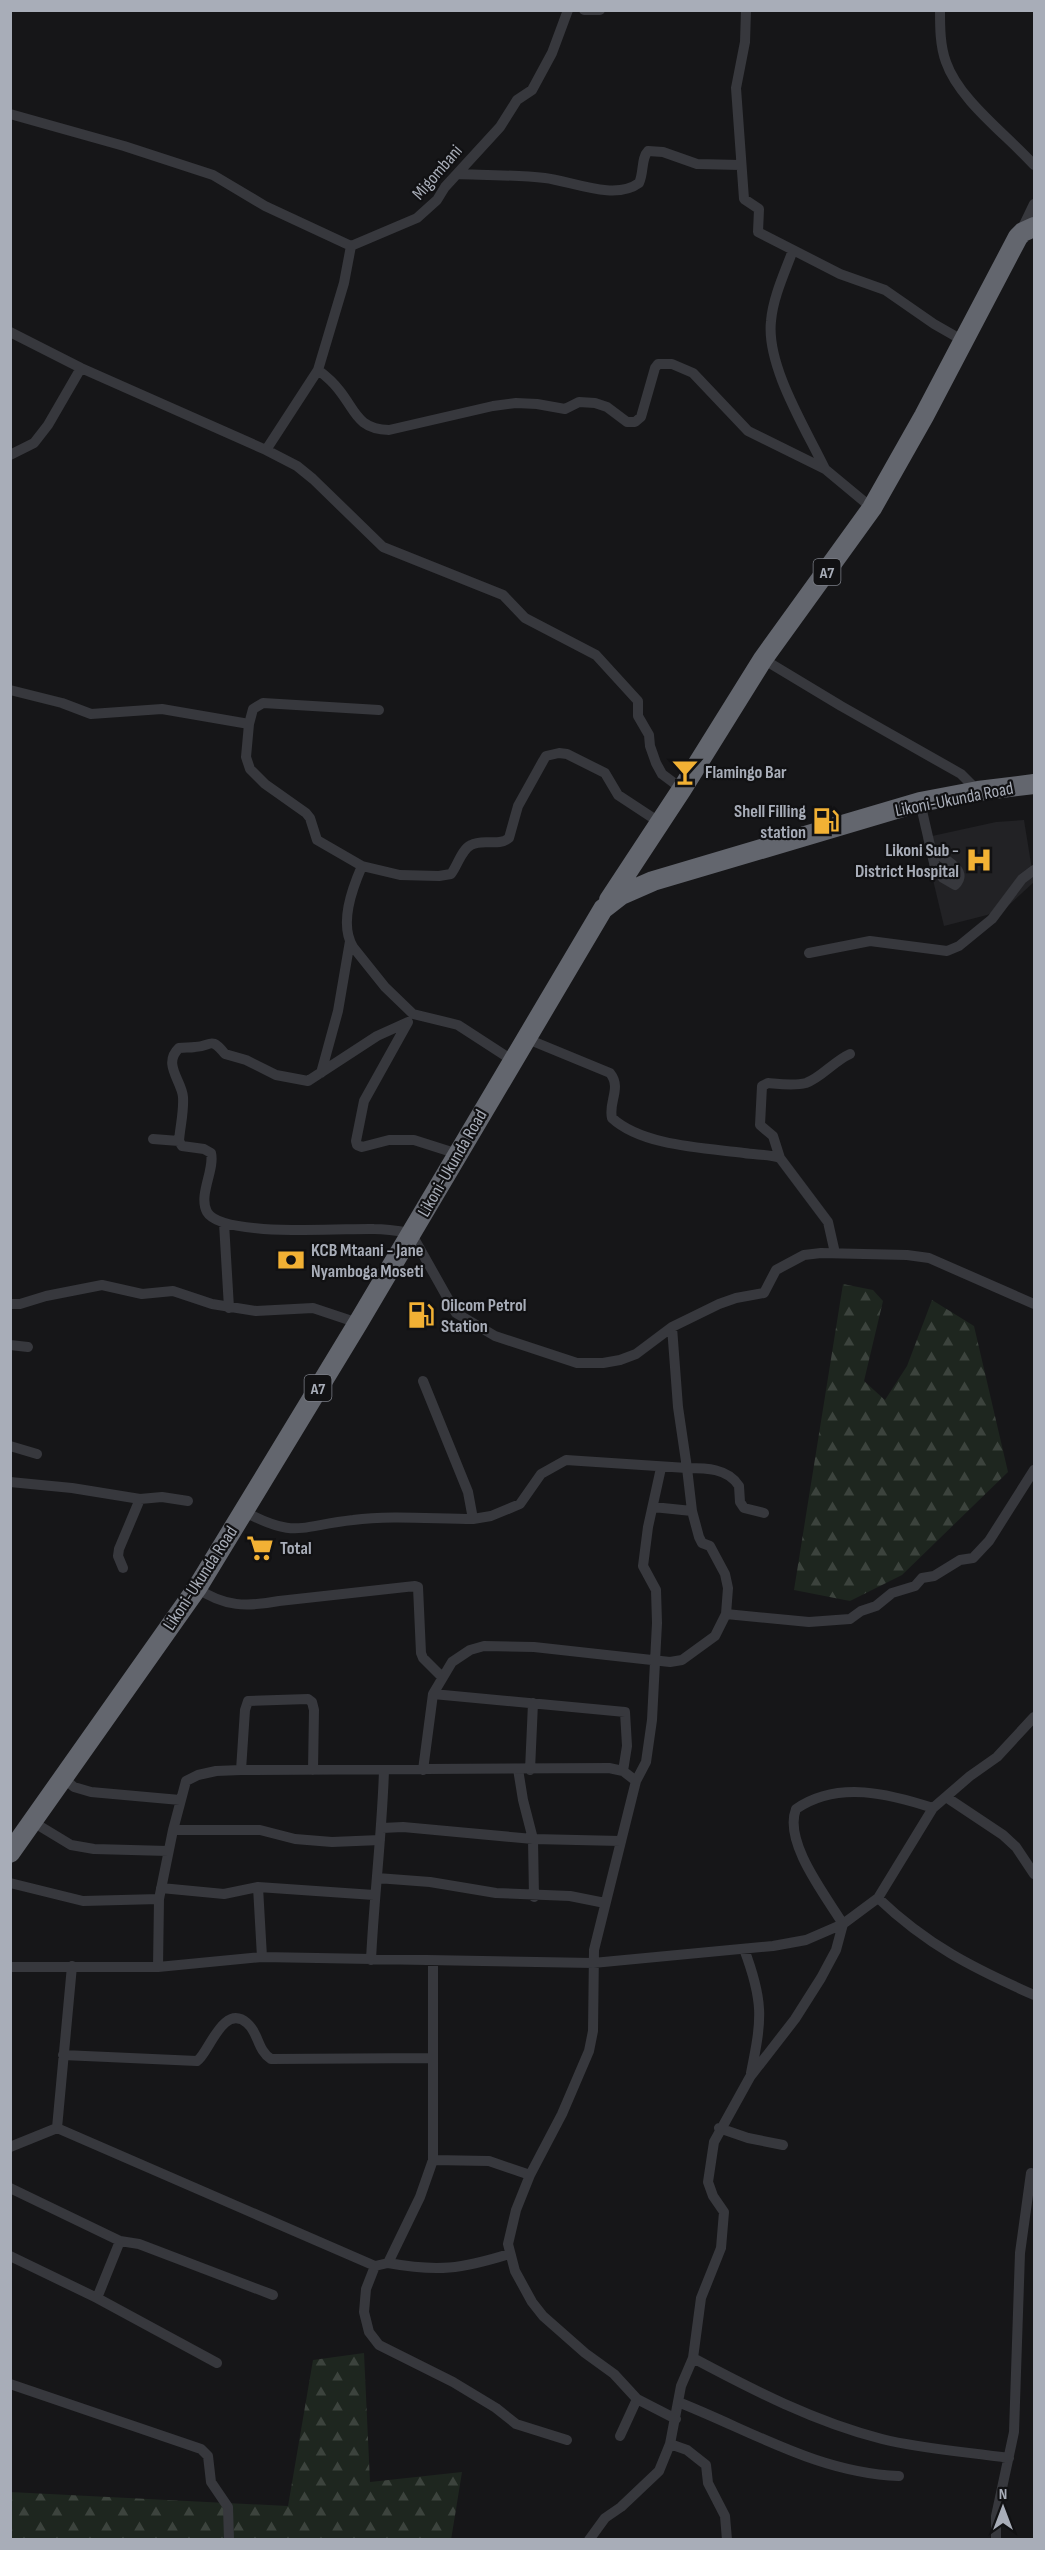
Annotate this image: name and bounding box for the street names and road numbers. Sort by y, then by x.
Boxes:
street label: Migombani [408,141,467,204]
road number: A7 [814,559,840,585]
street label: Likoni-Ukunda Road [893,778,1015,821]
street label: Likoni-Ukunda Road [413,1106,492,1220]
road number: A7 [304,1375,332,1401]
street label: Likoni-Ukunda Road [159,1522,242,1634]

